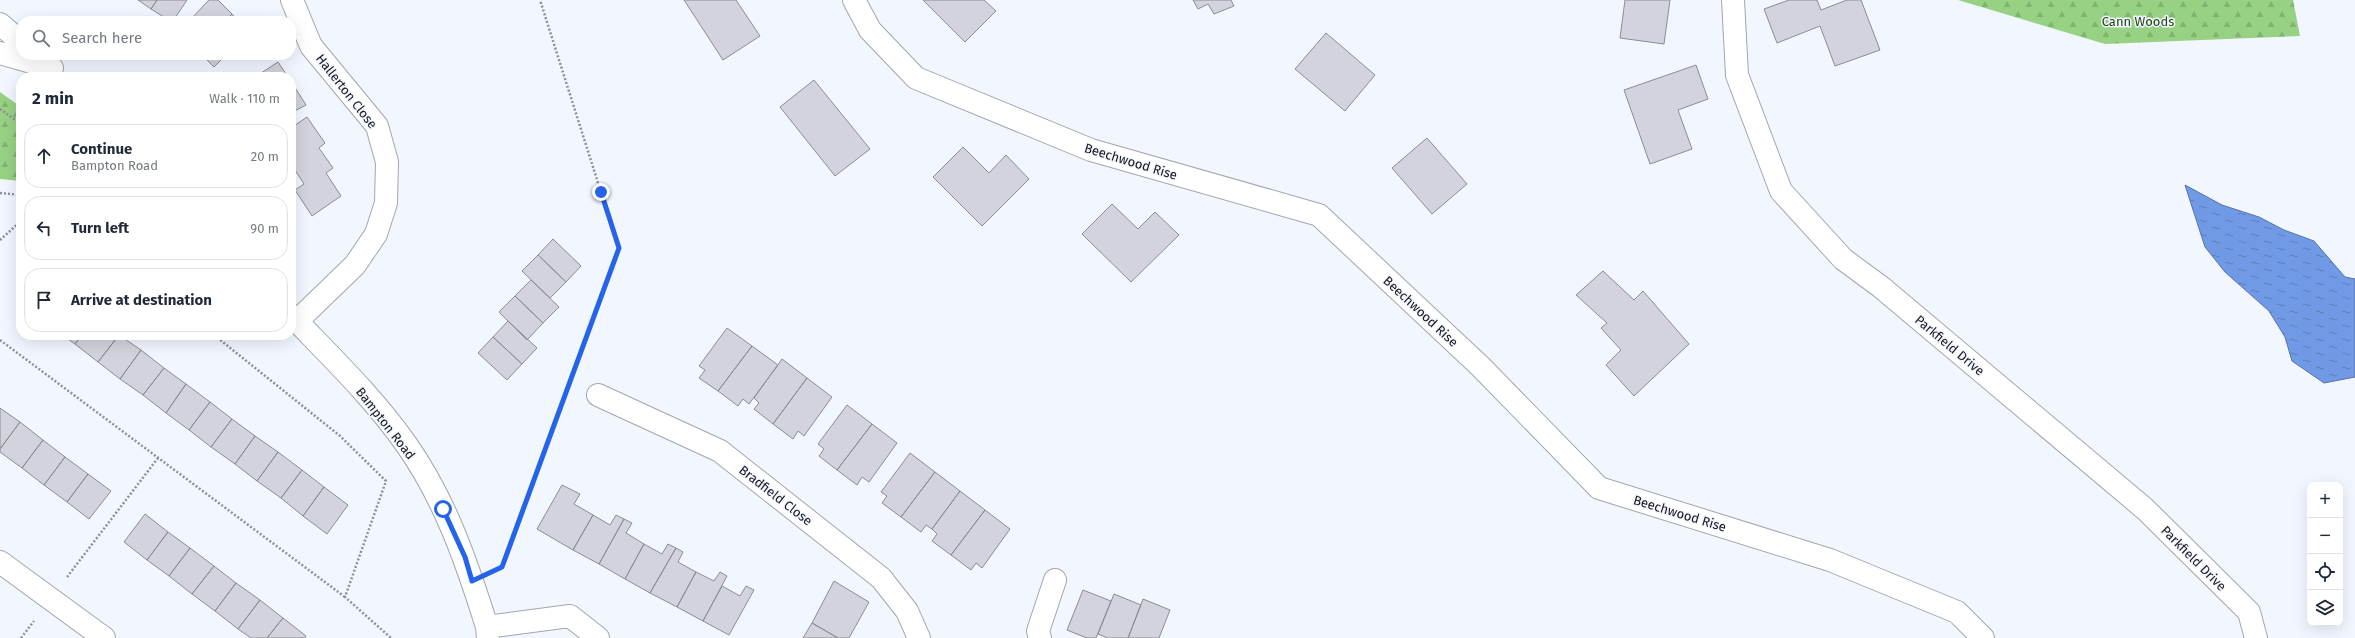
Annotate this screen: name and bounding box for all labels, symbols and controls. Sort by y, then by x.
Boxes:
park label: Cann Woods [2102,14,2174,29]
search box [16,16,296,60]
icon: search [30,27,52,49]
text: Search here [62,29,142,47]
street label: Hallerton Close [313,51,380,131]
text: 2 min [32,88,74,109]
text: Walk · 110 m [209,91,280,106]
text: Continue [71,140,132,158]
street label: Beechwood Rise [1083,140,1179,183]
icon: ahead [33,145,55,167]
text: 20 m [251,149,279,164]
text: Bampton Road [71,158,158,173]
route end [592,183,610,201]
icon: left [33,217,55,239]
text: Turn left [71,219,129,237]
text: 90 m [250,221,279,236]
street label: Beechwood Rise [1380,273,1461,350]
icon: arrive [33,289,55,311]
text: Arrive at destination [71,291,212,309]
street label: Parkfield Drive [1912,312,1987,379]
street label: Bampton Road [353,384,418,462]
street label: Bradfield Close [736,462,815,529]
map controls [2307,482,2343,626]
button: + [2307,482,2343,518]
street label: Beechwood Rise [1632,492,1728,535]
route start [434,500,452,518]
button: − [2307,518,2343,554]
street label: Parkfield Drive [2158,523,2229,594]
button: locate [2307,554,2343,590]
button: layers [2307,590,2343,626]

